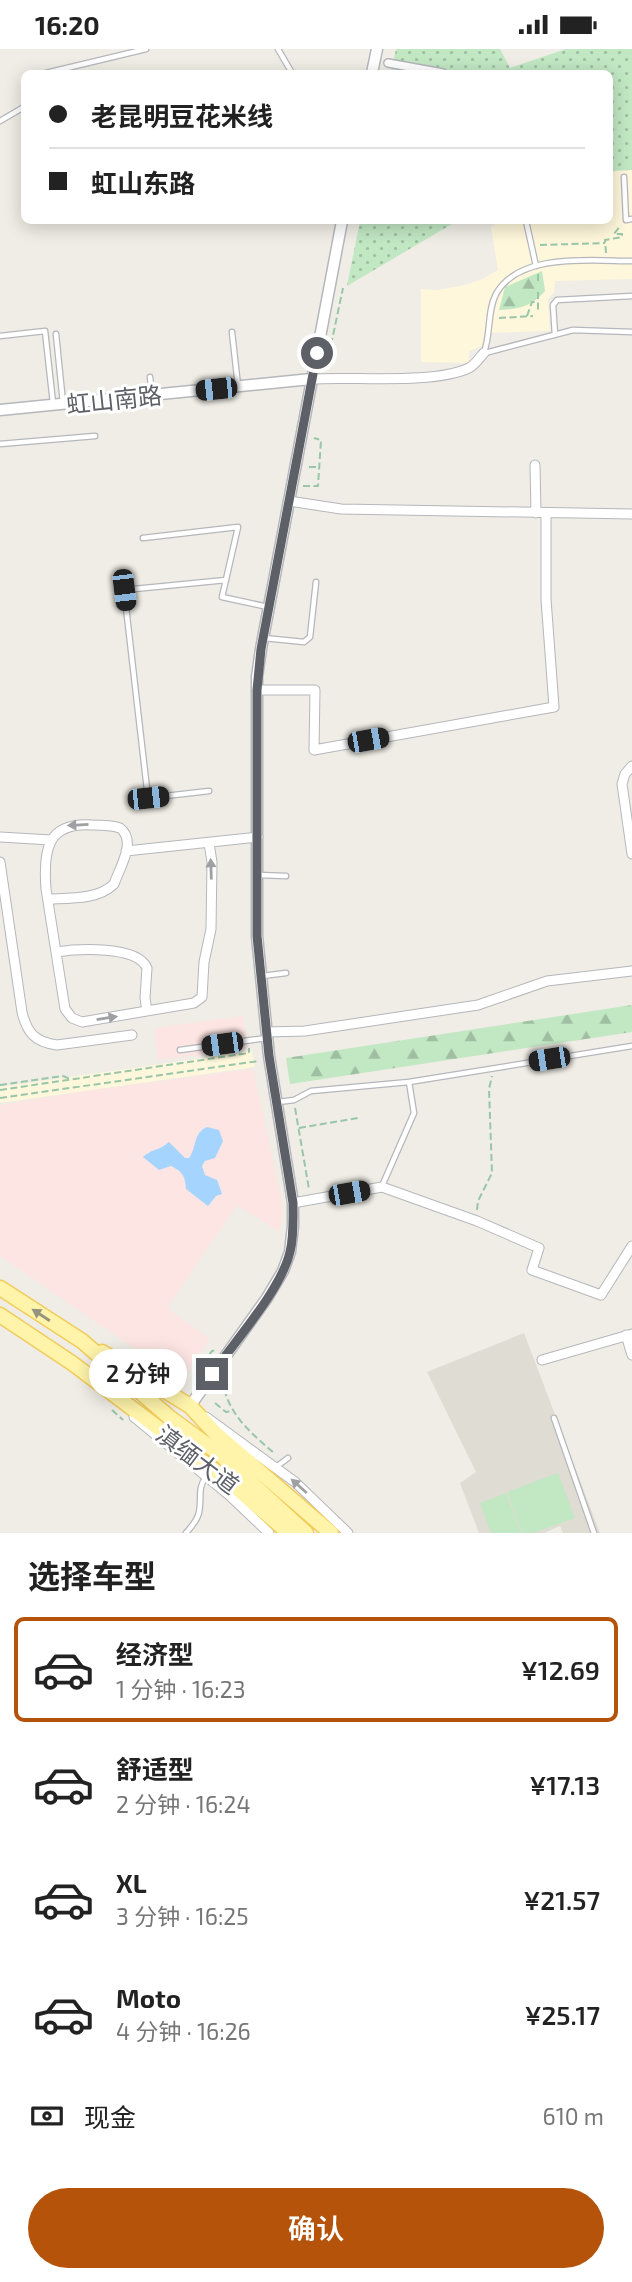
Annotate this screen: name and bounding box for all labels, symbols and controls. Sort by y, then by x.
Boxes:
text: 16:20 [35,9,100,40]
text: 老昆明豆花米线 [91,100,273,131]
text: 虹山东路 [91,167,195,198]
route start [301,337,333,369]
car [195,376,238,402]
street label: 虹山南路 [65,380,163,418]
car [112,568,137,612]
car [346,726,391,754]
car [127,785,170,811]
one-way arrow [67,820,89,831]
one-way arrow [206,858,217,880]
one-way arrow [96,1012,118,1023]
car [200,1031,245,1057]
car [527,1045,572,1073]
car [327,1179,372,1207]
one-way arrow [32,1308,50,1322]
callout: 2 分钟 [90,1349,188,1399]
route end [196,1358,228,1390]
text: 2 分钟 [106,1359,170,1387]
street label: 滇缅大道 [151,1419,245,1499]
one-way arrow [290,1478,308,1494]
text: 选择车型 [28,1556,156,1594]
icon: car [32,1638,95,1701]
text: 经济型 [116,1638,194,1669]
text: ¥12.69 [521,1654,600,1685]
text: 1 分钟 · 16:23 [116,1675,245,1703]
icon: car [32,1753,95,1816]
text: 舒适型 [116,1753,194,1784]
text: ¥17.13 [529,1769,600,1800]
text: 2 分钟 · 16:24 [116,1790,251,1818]
text: XL [116,1867,147,1898]
icon: car [32,1868,95,1931]
text: ¥21.57 [524,1884,600,1915]
text: 3 分钟 · 16:25 [116,1902,249,1930]
text: Moto [116,1982,181,2013]
icon: car [32,1983,95,2046]
text: ¥25.17 [525,1999,600,2030]
text: 4 分钟 · 16:26 [116,2017,251,2045]
icon: cash [28,2097,66,2135]
text: 现金 [84,2101,136,2132]
text: 610 m [543,2102,604,2130]
button: 确认 [28,2188,604,2268]

